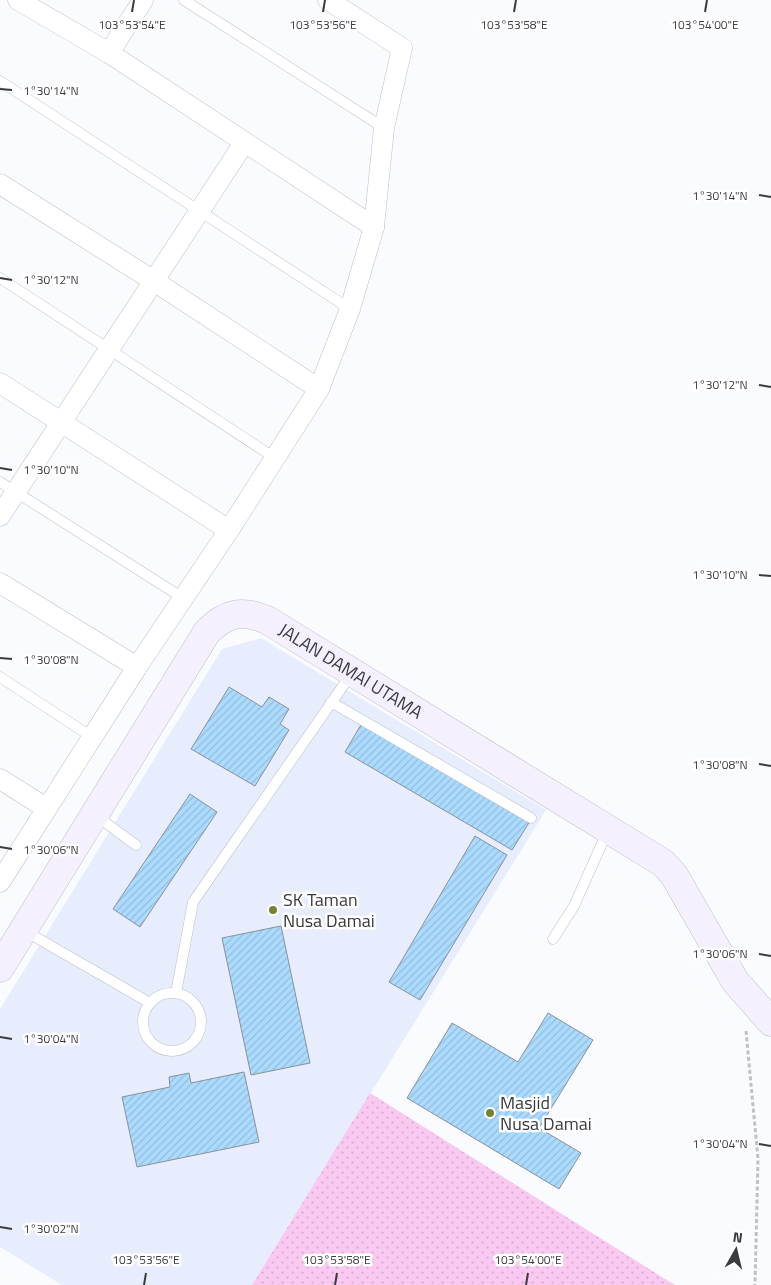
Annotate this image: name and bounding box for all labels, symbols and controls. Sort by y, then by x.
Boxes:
text: 103°53'54"E [98,15,166,34]
text: 103°53'56"E [289,15,357,34]
text: 103°53'58"E [480,15,548,34]
text: 103°54'00"E [671,15,739,34]
text: 1°30'14"N [23,81,79,100]
text: 1°30'14"N [692,186,748,205]
text: 1°30'12"N [23,270,79,289]
text: 1°30'12"N [692,375,748,394]
text: 1°30'10"N [23,460,79,479]
text: 1°30'10"N [692,565,748,584]
street label: JALAN DAMAI UTAMA [274,616,428,726]
text: 1°30'08"N [23,650,79,669]
text: 1°30'08"N [692,755,748,774]
text: 1°30'06"N [23,840,79,859]
place label: SK Taman Nusa Damai [283,886,375,934]
marker: SK Taman Nusa Damai [267,904,279,916]
text: 1°30'06"N [692,944,748,963]
text: 1°30'04"N [23,1029,79,1048]
place label: Masjid Nusa Damai [500,1089,592,1137]
marker: Masjid Nusa Damai [484,1107,496,1119]
text: 1°30'04"N [692,1134,748,1153]
text: 1°30'02"N [23,1219,79,1238]
north arrow [711,1225,761,1275]
text: N [732,1226,744,1248]
text: 103°53'56"E [112,1250,180,1269]
text: 103°53'58"E [303,1250,371,1269]
text: 103°54'00"E [494,1250,562,1269]

